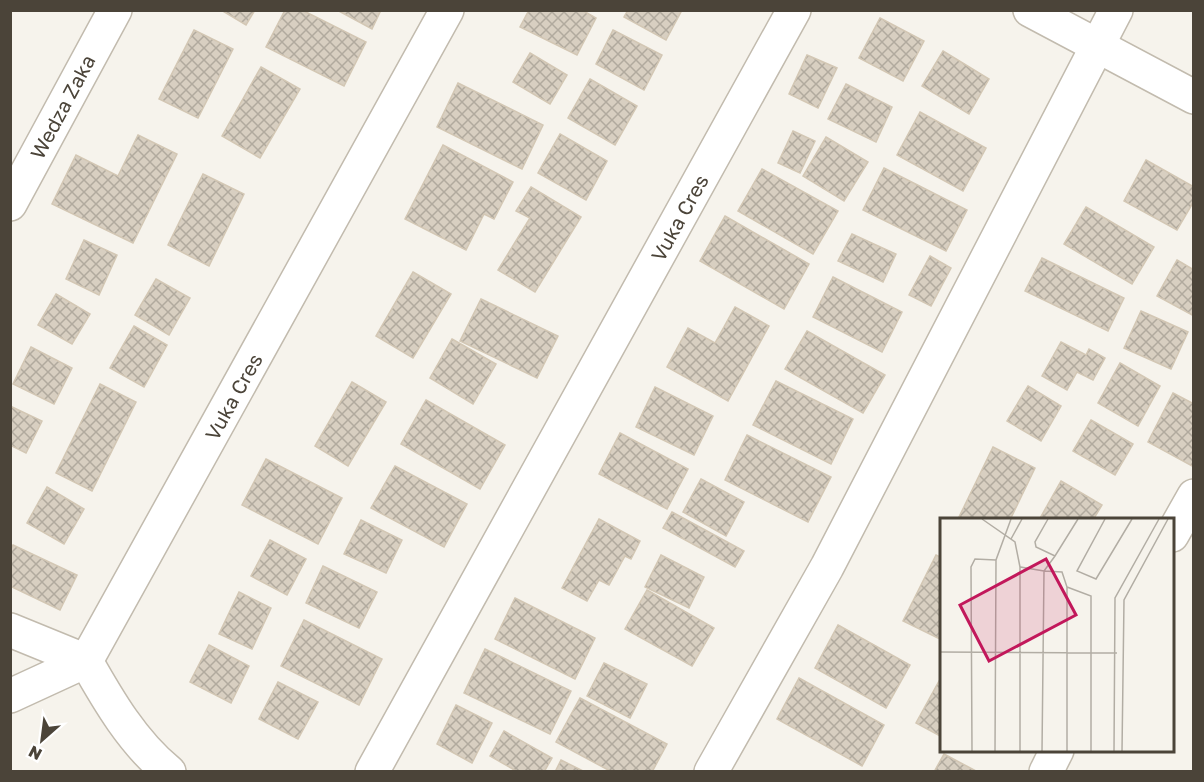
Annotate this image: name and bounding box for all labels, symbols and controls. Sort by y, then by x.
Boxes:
street label: Wedza Zaka [25,50,100,163]
street label: Vuka Cres [645,170,713,265]
street label: Vuka Cres [199,349,267,444]
inset map [940,518,1174,752]
north arrow [12,710,72,770]
text: N [25,742,45,765]

